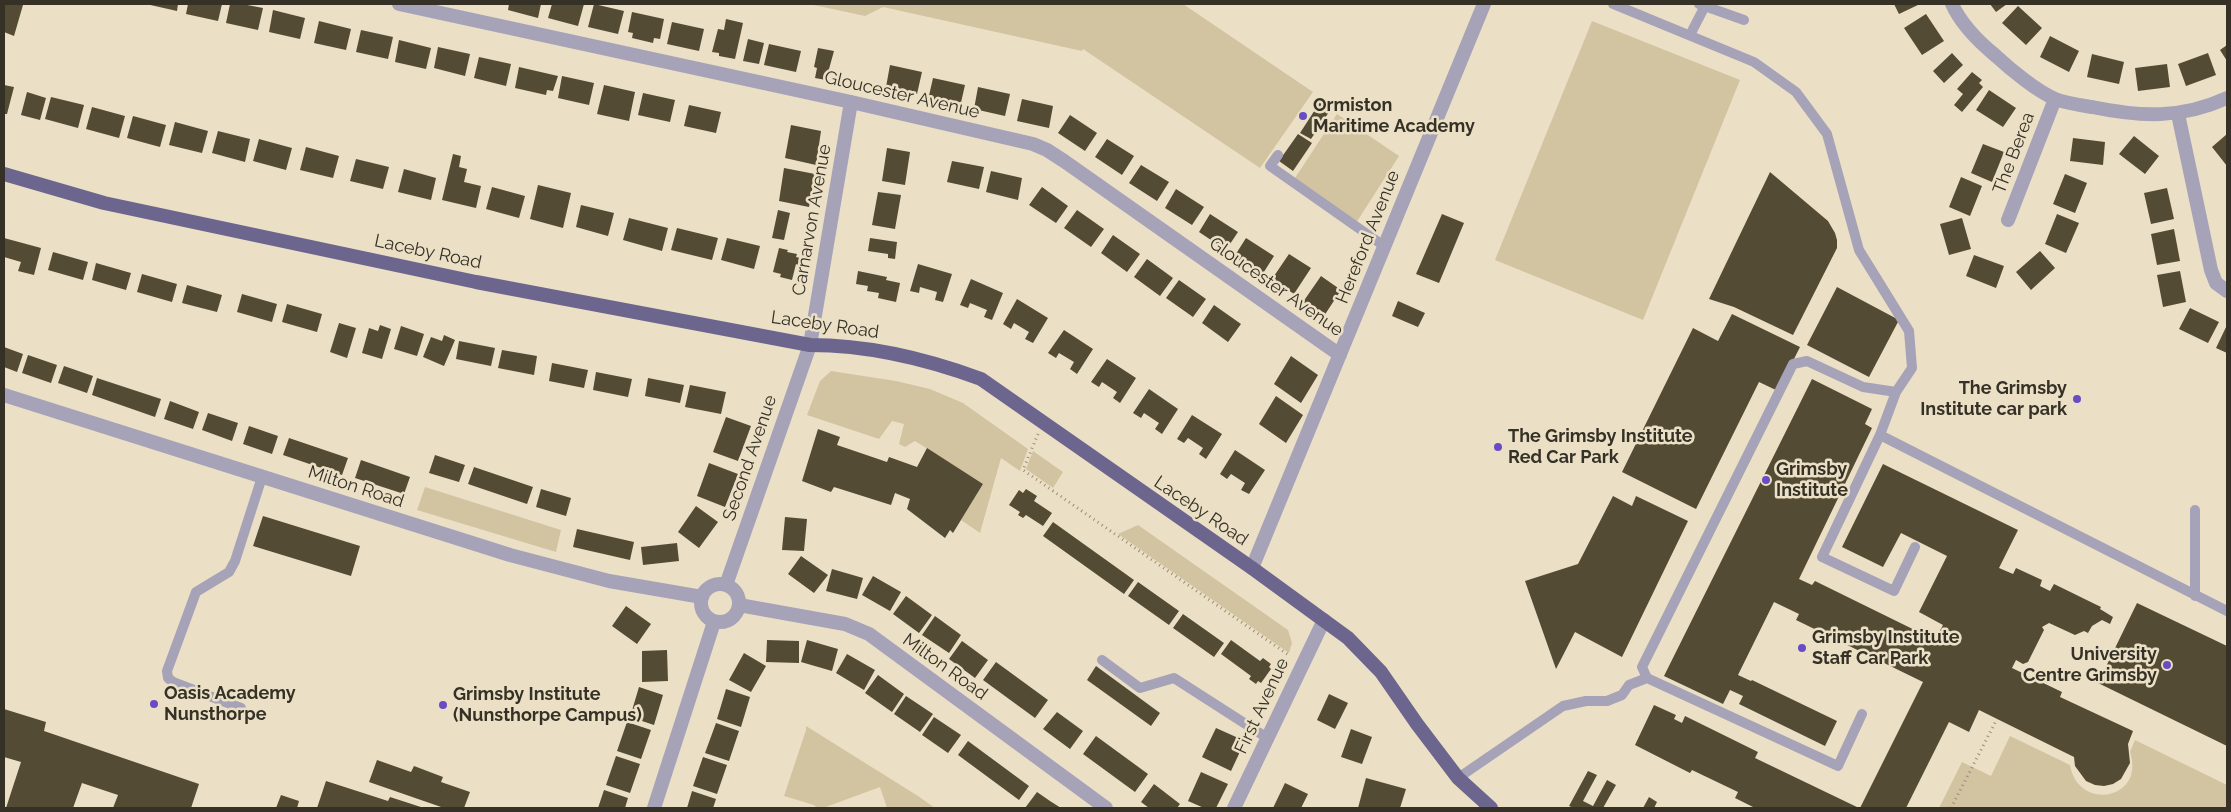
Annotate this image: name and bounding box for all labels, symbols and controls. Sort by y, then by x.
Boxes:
street label: Gloucester Avenue [822,67,982,123]
place label: Ormiston Maritime Academy [1313,95,1475,138]
street label: The Berea [1989,109,2039,197]
marker: Ormiston Maritime Academy [1297,110,1309,122]
street label: Carnarvon Avenue [788,143,836,297]
street label: Hereford Avenue [1331,167,1405,307]
street label: Laceby Road [372,230,484,274]
street label: Gloucester Avenue [1205,233,1347,341]
street label: Laceby Road [770,307,880,343]
place label: The Grimsby Institute car park [1920,378,2067,420]
street label: Second Avenue [718,392,782,524]
marker: The Grimsby Institute car park [2071,393,2083,405]
place label: The Grimsby Institute Red Car Park [1508,426,1693,468]
marker: The Grimsby Institute Red Car Park [1492,441,1504,453]
place label: Grimsby Institute [1776,459,1848,502]
street label: Milton Road [305,461,407,513]
street label: Laceby Road [1150,472,1252,550]
marker: Grimsby Institute [1760,474,1772,486]
place label: Grimsby Institute Staff Car Park [1812,627,1960,670]
street label: Milton Road [898,629,992,705]
marker: Grimsby Institute Staff Car Park [1796,642,1808,654]
place label: University Centre Grimsby [2023,644,2157,686]
street label: First Avenue [1230,655,1294,757]
marker: University Centre Grimsby [2161,659,2173,671]
place label: Oasis Academy Nunsthorpe [164,683,296,726]
place label: Grimsby Institute (Nunsthorpe Campus) [453,684,642,726]
marker: Oasis Academy Nunsthorpe [148,698,160,710]
marker: Grimsby Institute (Nunsthorpe Campus) [437,699,449,711]

